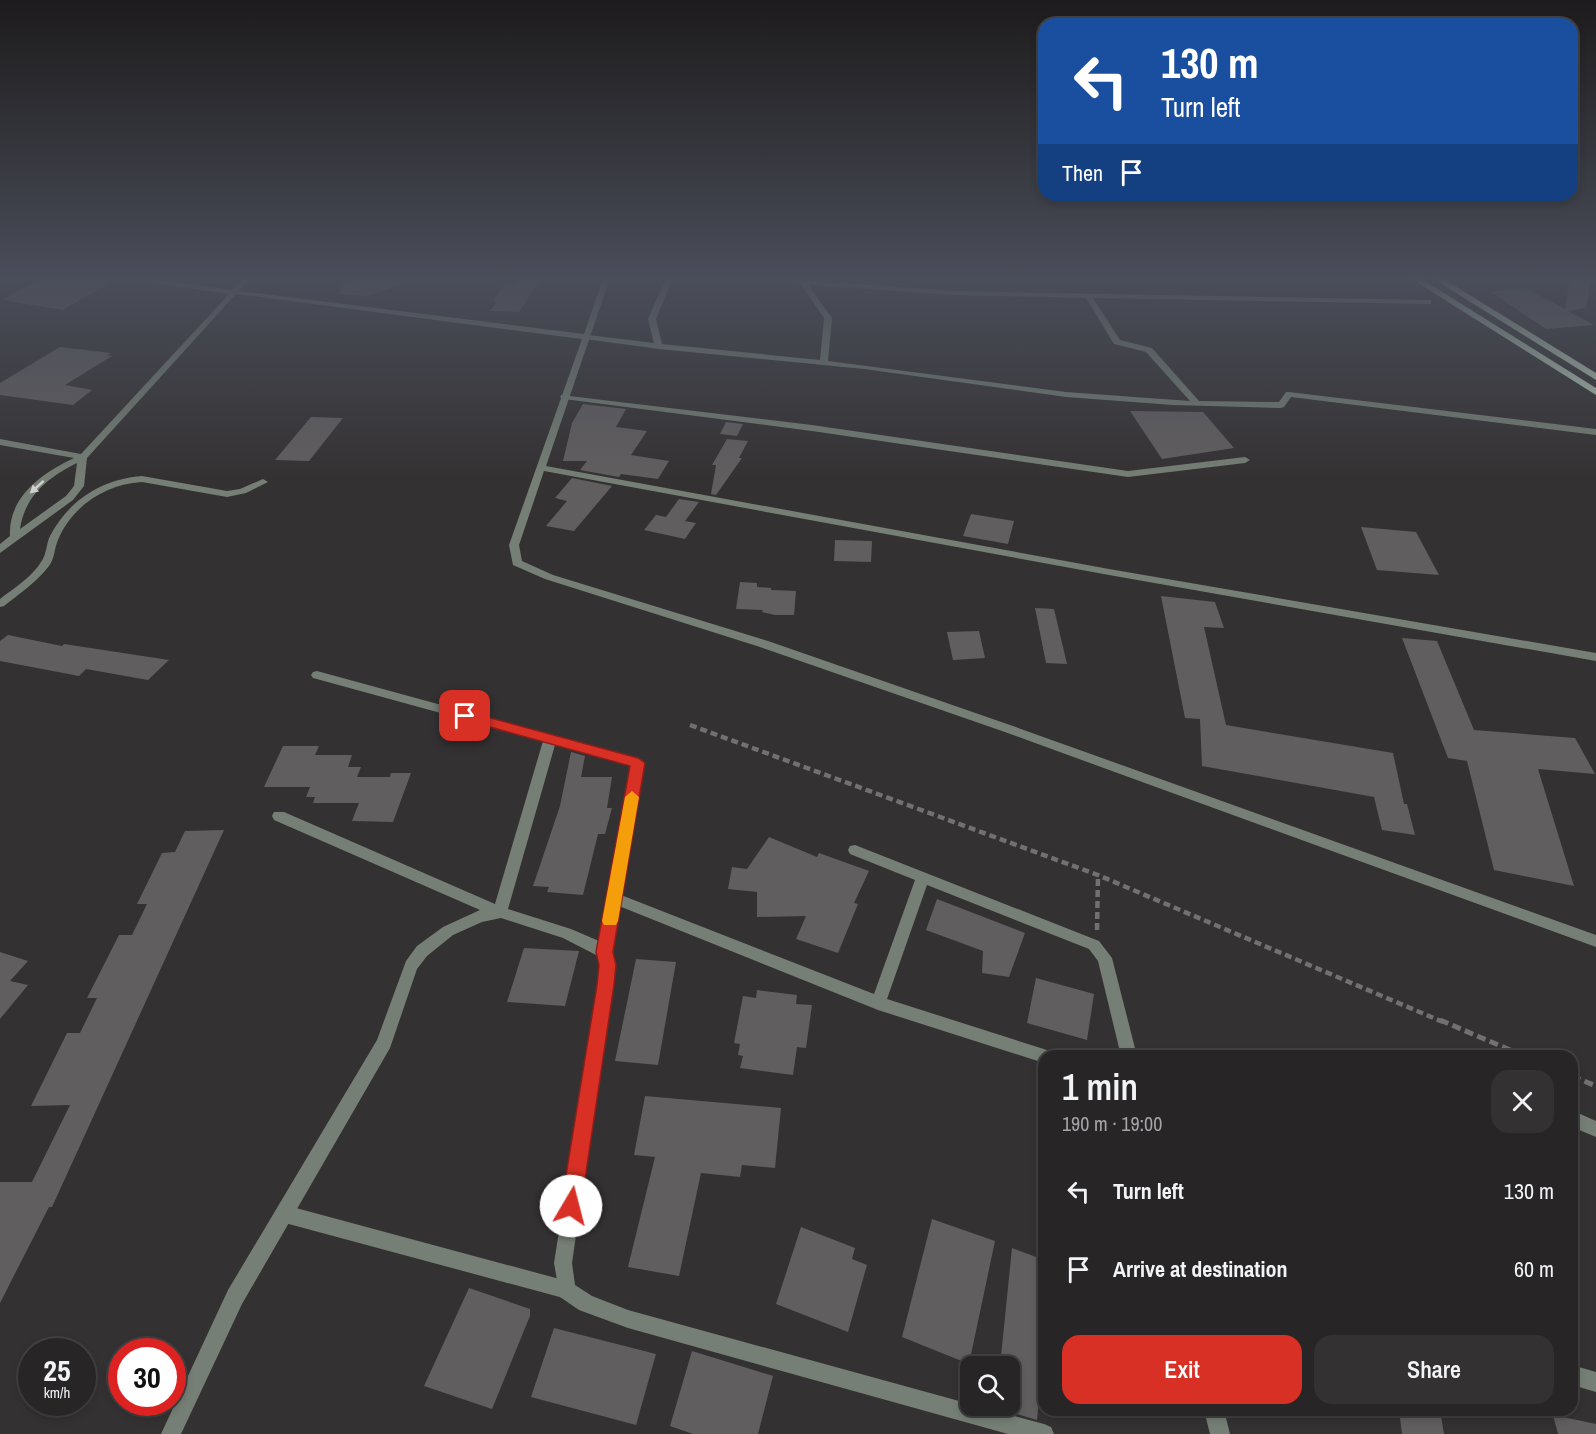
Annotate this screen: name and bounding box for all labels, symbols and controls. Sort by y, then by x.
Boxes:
text: 130 m [1161,35,1259,91]
icon: left [1062,42,1140,120]
text: Turn left [1161,89,1240,125]
icon: arrive [1115,156,1148,189]
text: Then [1062,158,1103,188]
one-way arrow [29,480,44,494]
pin [439,690,490,741]
icon: arrive [448,699,481,732]
text: 1 min [1062,1063,1138,1111]
button: close [1491,1070,1554,1133]
text: 190 m · 19:00 [1062,1110,1162,1137]
position arrow [539,1174,603,1238]
icon: left [1062,1175,1095,1208]
text: Turn left [1113,1176,1184,1206]
text: 130 m [1504,1176,1554,1206]
icon: arrive [1062,1253,1095,1286]
text: Arrive at destination [1113,1254,1287,1284]
text: 60 m [1514,1254,1554,1284]
button: Exit [1062,1335,1302,1404]
button: Share [1314,1335,1554,1404]
speed limit sign: 30 [108,1338,186,1416]
text: 25 [43,1350,71,1390]
map controls [960,1356,1020,1416]
button: search [960,1356,1020,1416]
text: km/h [44,1382,70,1403]

